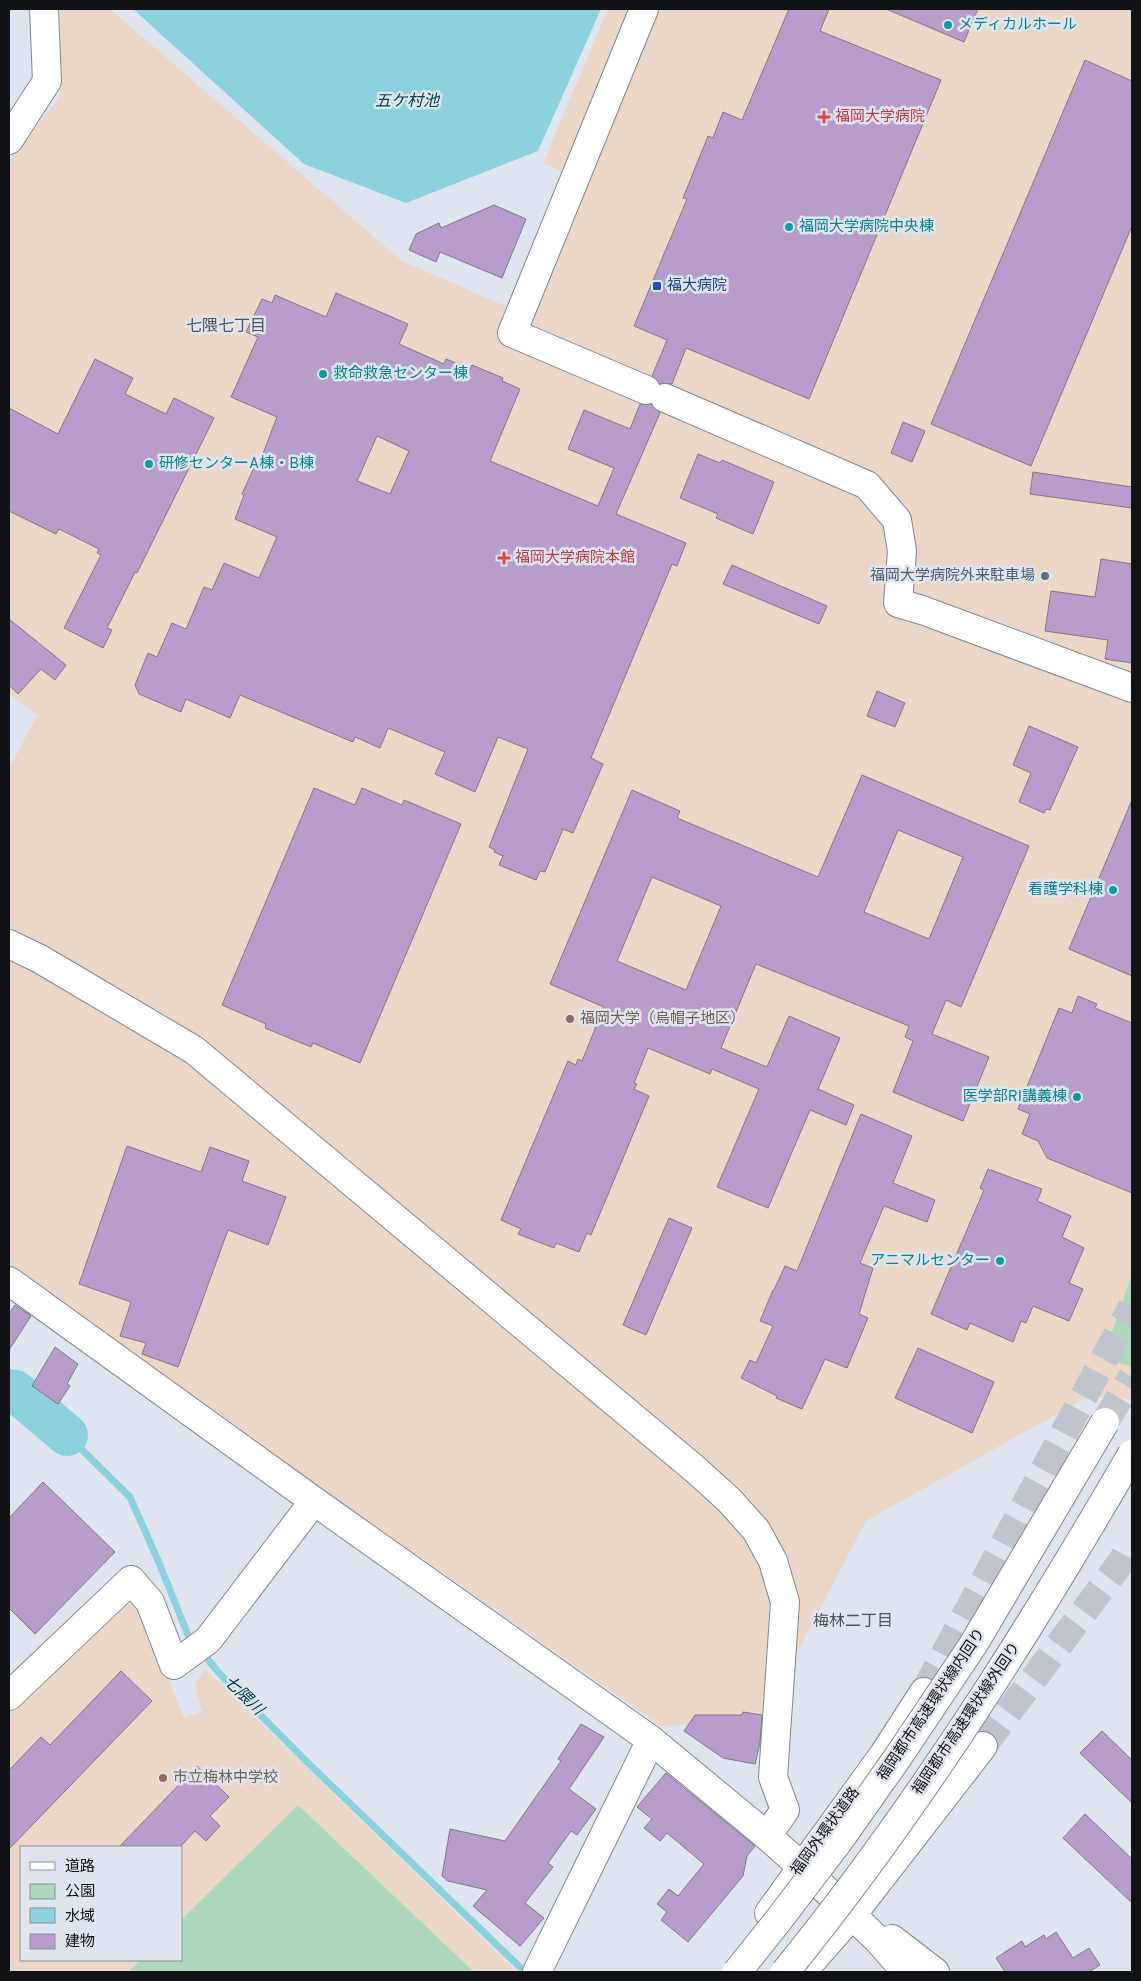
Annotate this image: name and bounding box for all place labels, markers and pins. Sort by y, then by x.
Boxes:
place label: メディカルホール [958,16,1077,35]
marker: メディカルホール [942,19,954,31]
place label: 福岡大学病院 [835,108,925,127]
marker: 福岡大学病院 [817,110,831,124]
place label: 福岡大学病院中央棟 [799,217,934,237]
marker: 福岡大学病院中央棟 [783,221,795,233]
place label: 福大病院 [667,277,727,296]
marker: 福大病院 [651,280,663,292]
place label: 救命救急センター棟 [333,364,468,384]
marker: 救命救急センター棟 [317,368,329,380]
place label: 研修センターA棟・B棟 [159,454,314,474]
marker: 研修センターA棟・B棟 [143,458,155,470]
place label: 福岡大学病院本館 [515,549,635,568]
marker: 福岡大学病院本館 [497,551,511,565]
place label: 福岡大学病院外来駐車場 [870,567,1035,586]
marker: 福岡大学病院外来駐車場 [1039,570,1051,582]
place label: 看護学科棟 [1028,880,1103,900]
marker: 看護学科棟 [1107,884,1119,896]
place label: 福岡大学（烏帽子地区） [580,1010,745,1029]
marker: 福岡大学（烏帽子地区） [564,1013,576,1025]
place label: 医学部RI講義棟 [963,1087,1067,1107]
marker: 医学部RI講義棟 [1071,1091,1083,1103]
place label: アニマルセンター [870,1252,990,1271]
marker: アニマルセンター [994,1255,1006,1267]
place label: 市立梅林中学校 [173,1768,278,1788]
marker: 市立梅林中学校 [157,1772,169,1784]

